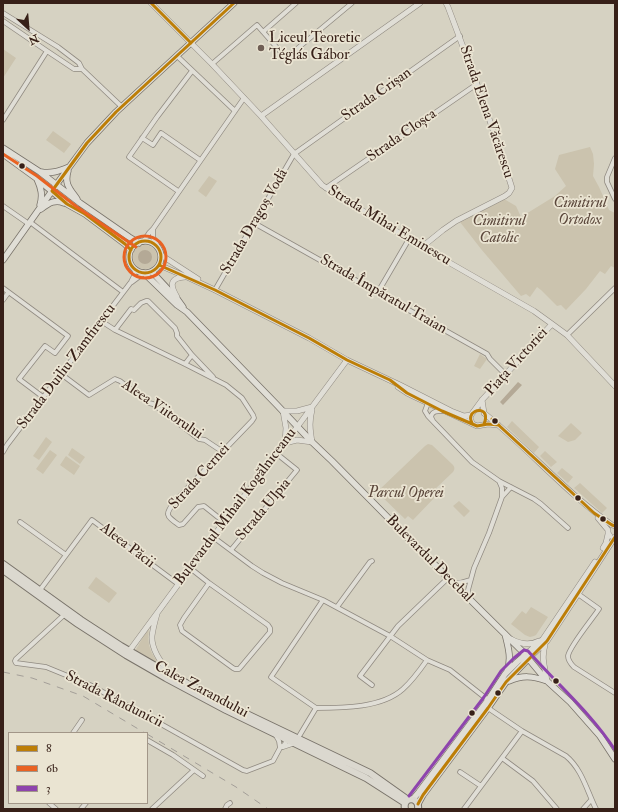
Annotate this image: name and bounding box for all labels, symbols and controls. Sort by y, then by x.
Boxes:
north arrow [8,8,48,48]
place label: Liceul Teoretic Téglás Gábor [269,30,360,65]
text: N [26,31,41,47]
marker: Liceul Teoretic Téglás Gábor [256,43,266,53]
street label: Strada Elena Văcărescu [455,43,517,181]
street label: Strada Crișan [339,64,415,126]
street label: Strada Cloșca [364,105,440,167]
unlabelled marker [17,161,27,171]
street label: Strada Dragoș Vodă [218,166,292,278]
street label: Strada Mihai Eminescu [324,182,454,270]
park label: Cimitirul Ortodox [554,195,606,230]
park label: Cimitirul Catolic [473,213,525,248]
street label: Strada Împăratul Traian [316,251,450,339]
street label: Strada Duiliu Zamfirescu [14,301,120,433]
street label: Piața Victoriei [482,324,552,400]
street label: Aleea Viitorului [118,376,206,444]
unlabelled marker [490,416,500,426]
street label: Bulevardul Mihail Kogălniceanu [171,425,301,589]
street label: Strada Cernei [166,440,234,514]
street label: Strada Ulpia [233,475,295,545]
park label: Parcul Operei [368,485,444,503]
unlabelled marker [573,493,583,503]
street label: Bulevardul Decebal [382,512,476,606]
unlabelled marker [598,514,608,524]
street label: Aleea Păcii [96,520,158,572]
street label: Calea Zarandului [151,658,251,722]
street label: Strada Rândunicii [62,668,166,732]
unlabelled marker [551,676,561,686]
unlabelled marker [493,688,503,698]
unlabelled marker [467,708,477,718]
legend [8,732,148,804]
text: 8 [46,741,52,756]
text: 6b [46,761,58,776]
text: 3 [46,781,51,796]

